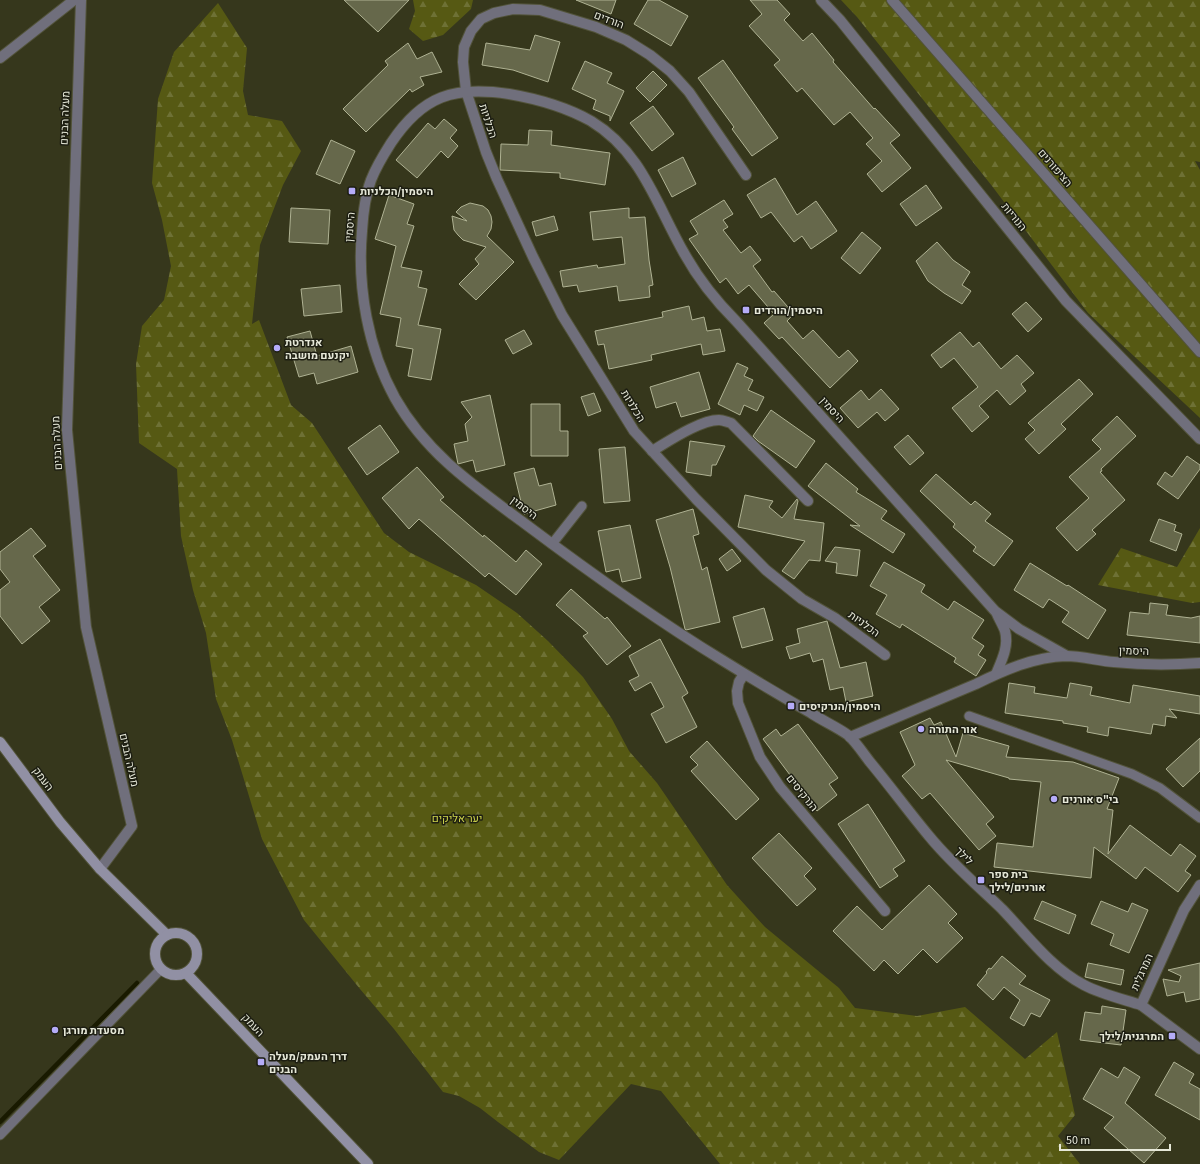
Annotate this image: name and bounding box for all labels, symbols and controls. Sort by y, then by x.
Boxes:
street label: הורדים [592,7,626,33]
street label: מעלה הבנים [57,91,73,145]
street label: הכלניות [475,102,501,140]
street label: הציפורנים [1034,146,1076,190]
place label: היסמין/הכלניות [360,184,434,199]
marker: היסמין/הכלניות [347,186,357,196]
street label: הנוריות [998,200,1030,234]
street label: היסמין [341,211,359,243]
place label: היסמין/הורדים [754,303,823,318]
marker: היסמין/הורדים [741,305,751,315]
place label: אנדרטת יקנעם מושבה [285,335,350,363]
marker: אנדרטת יקנעם מושבה [272,343,282,353]
street label: הכלניות [617,387,649,425]
street label: היסמין [816,394,848,426]
street label: מעלה הבנים [48,416,66,470]
street label: היסמין [507,493,541,523]
street label: הכלניות [845,608,883,640]
street label: היסמין [1119,643,1149,659]
place label: היסמין/הנרקיסים [799,699,881,714]
marker: היסמין/הנרקיסים [786,701,796,711]
place label: אור התורה [929,722,977,737]
marker: אור התורה [916,724,926,734]
street label: מעלה הבנים [116,732,142,788]
street label: העמק [29,764,57,794]
street label: הנרקיסים [783,771,821,815]
place label: בי"ס אורנים [1062,792,1119,807]
marker: בי"ס אורנים [1049,794,1059,804]
park label: יער אליקים [432,811,482,826]
street label: לילך [952,844,977,869]
place label: בית ספר אורנים/לילך [989,867,1046,895]
marker: בית ספר אורנים/לילך [976,875,986,885]
street label: המרגלית [1127,951,1157,993]
street label: העמק [238,1010,268,1040]
place label: מסעדת מורגן [63,1023,124,1038]
marker: מסעדת מורגן [50,1025,60,1035]
place label: המרגנית/לילך [1099,1029,1164,1044]
marker: המרגנית/לילך [1167,1031,1177,1041]
place label: דרך העמק/מעלה הבנים [269,1049,347,1077]
marker: דרך העמק/מעלה הבנים [256,1057,266,1067]
scale bar [1060,1126,1170,1152]
text: 50 m [1066,1132,1090,1149]

